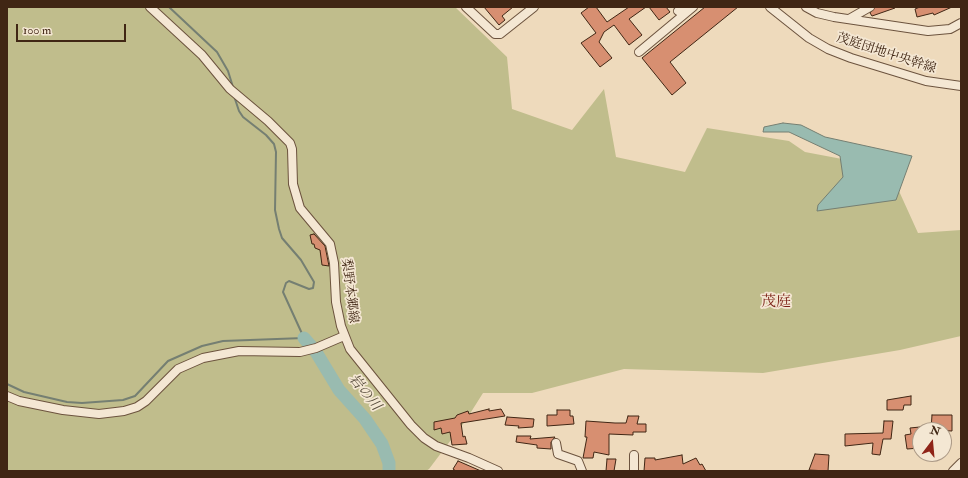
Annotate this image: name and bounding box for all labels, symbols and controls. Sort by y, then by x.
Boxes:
scale bar [18,16,128,42]
text: 100 m [23,23,51,38]
street label: 茂庭団地中央幹線 [834,31,938,77]
street label: 梨野本郷線 [337,258,361,324]
district label: 茂庭 [761,294,791,312]
water label: 岩の川 [344,371,384,415]
north arrow [912,422,952,462]
text: N [929,423,942,439]

